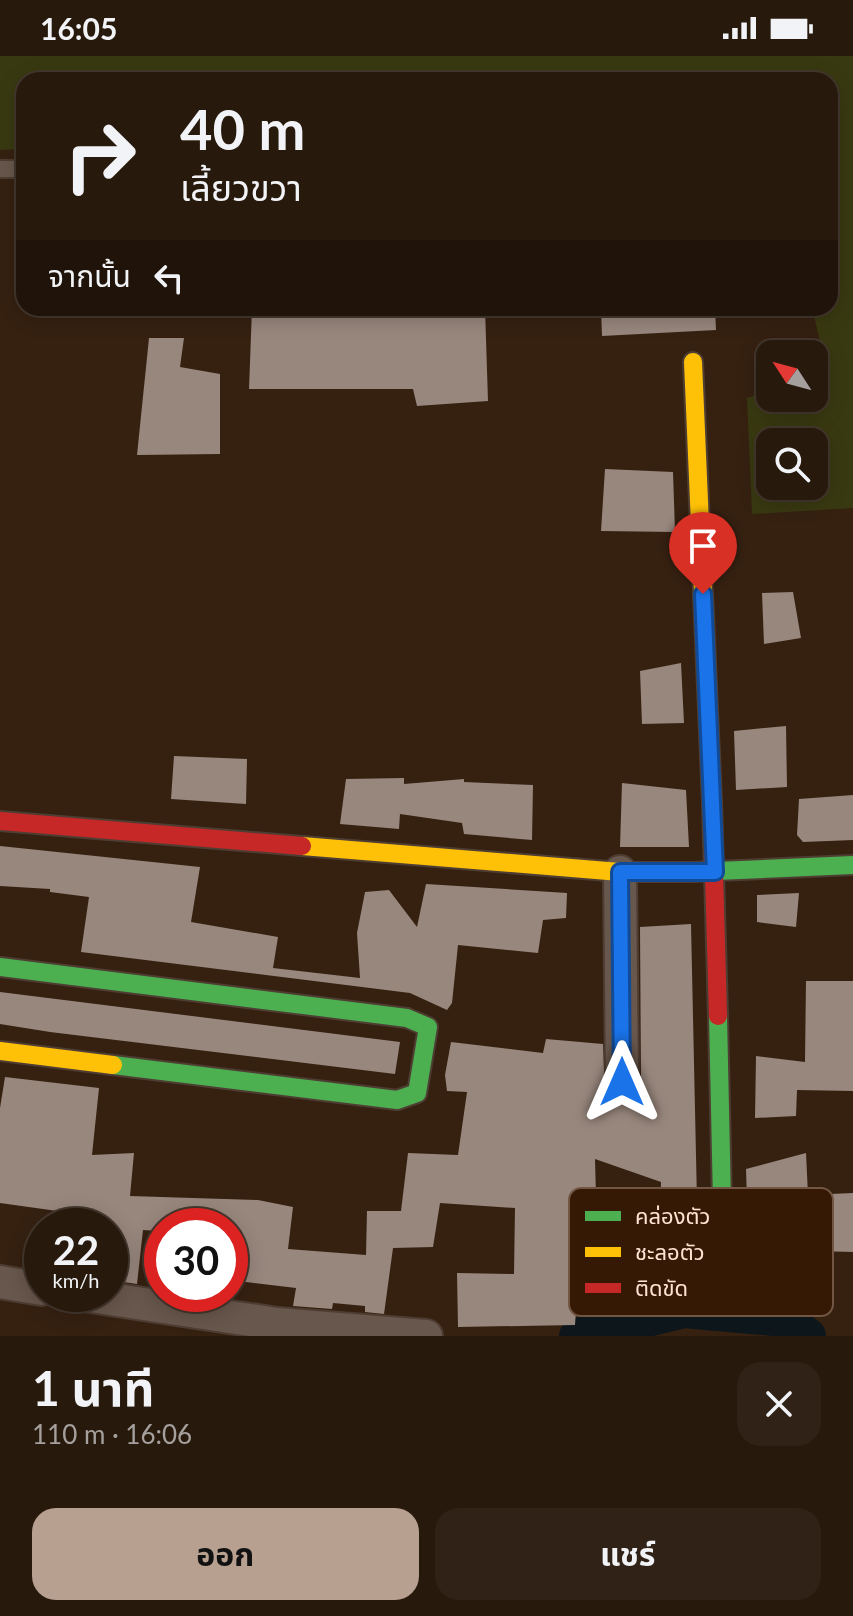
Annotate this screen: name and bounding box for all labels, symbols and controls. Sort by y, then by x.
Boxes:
text: 16:05 [40,10,117,46]
text: 40 m [180,95,305,162]
icon: right [48,104,152,208]
text: เลี้ยวขวา [180,165,302,209]
icon: left [147,256,191,300]
text: จากนั้น [48,257,131,293]
north arrow [756,340,828,412]
map controls [756,340,828,500]
button: search [756,428,828,500]
pin [669,512,737,594]
icon: arrive [681,524,725,568]
position arrow [580,1040,664,1124]
legend [569,1188,833,1316]
text: คล่องตัว [635,1202,710,1229]
speed limit sign: 30 [144,1208,248,1312]
text: 22 [53,1226,99,1274]
text: ชะลอตัว [635,1238,705,1265]
text: km/h [53,1268,99,1292]
text: ติดขัด [635,1274,688,1301]
text: 1 นาที [32,1359,154,1416]
button: close [737,1362,821,1446]
text: 110 m · 16:06 [32,1418,192,1450]
button: ออก [32,1508,419,1600]
button: แชร์ [435,1508,821,1600]

